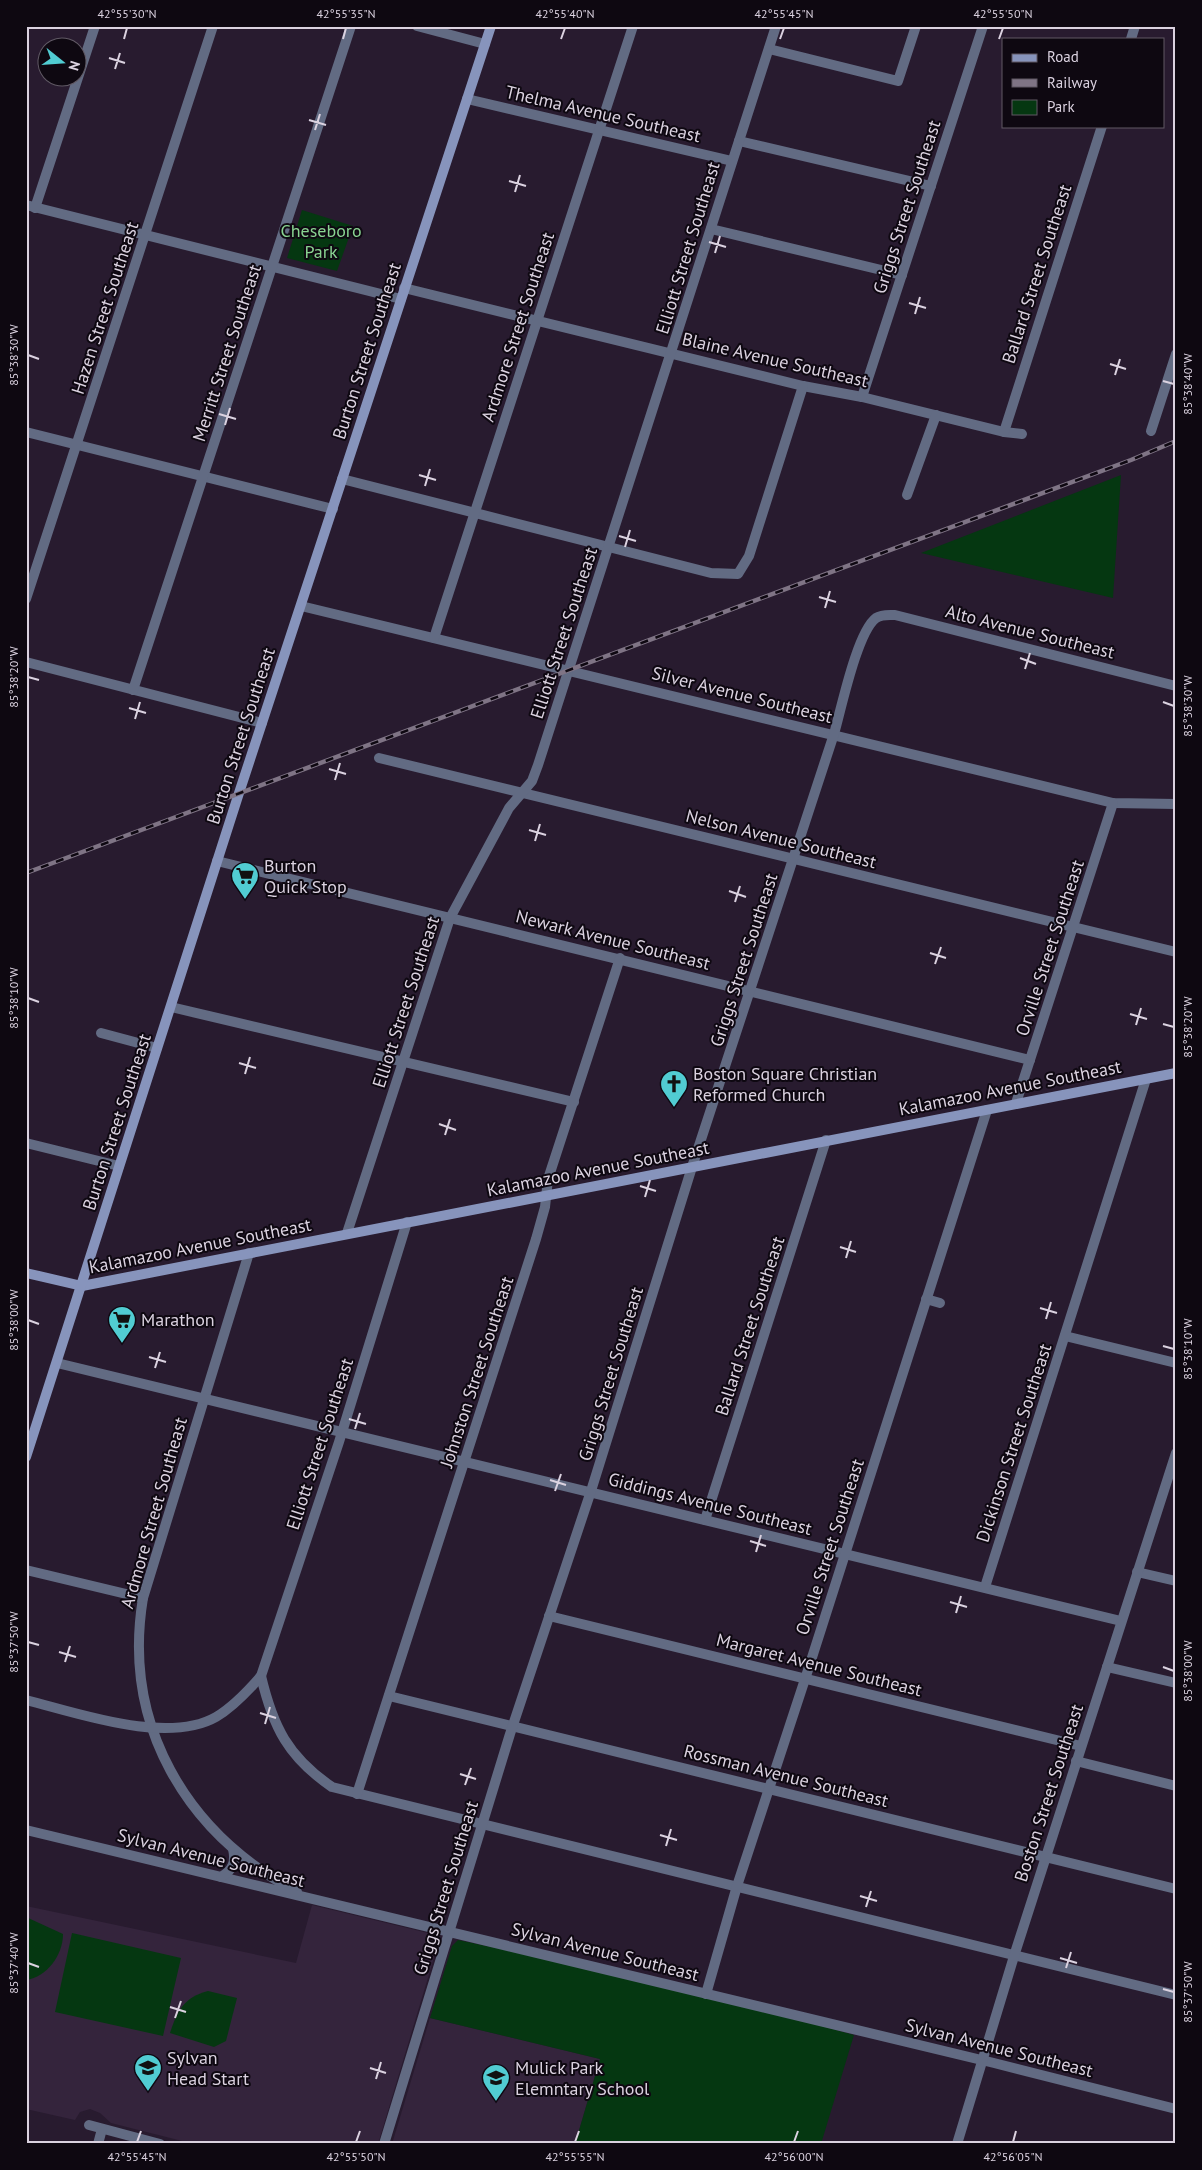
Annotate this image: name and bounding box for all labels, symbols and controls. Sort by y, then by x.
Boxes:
text: 42°55'30"N [97,6,157,21]
text: 42°55'35"N [316,6,376,21]
text: 42°55'40"N [535,6,595,21]
text: 42°55'45"N [754,6,814,21]
text: 42°55'50"N [973,6,1033,21]
north arrow [38,38,88,88]
legend [1002,38,1164,128]
text: Road [1047,47,1079,66]
text: N [64,59,84,73]
text: Railway [1047,73,1097,92]
street label: Thelma Avenue Southeast [503,80,703,147]
text: Park [1047,97,1075,116]
street label: Griggs Street Southeast [868,117,945,296]
street label: Elliott Street Southeast [650,159,725,337]
street label: Ballard Street Southeast [997,181,1076,366]
street label: Hazen Street Southeast [66,219,143,397]
park label: Cheseboro Park [280,219,362,263]
street label: Ardmore Street Southeast [476,229,559,425]
street label: Burton Street Southeast [327,260,406,442]
street label: Merritt Street Southeast [187,261,266,444]
text: 85°38'30"W [6,324,21,386]
street label: Blaine Avenue Southeast [680,327,870,392]
text: 85°38'40"W [1180,353,1195,415]
street label: Elliott Street Southeast [525,544,602,722]
street label: Alto Avenue Southeast [943,599,1117,664]
street label: Burton Street Southeast [201,645,280,827]
text: 85°38'20"W [6,646,21,708]
street label: Silver Avenue Southeast [649,661,835,728]
text: 85°38'30"W [1180,675,1195,737]
street label: Nelson Avenue Southeast [684,804,879,873]
place label: Burton Quick Stop [264,854,347,898]
street label: Orville Street Southeast [1010,857,1089,1039]
supermarket icon: Burton Quick Stop [230,861,260,900]
street label: Griggs Street Southeast [705,870,782,1049]
street label: Newark Avenue Southeast [514,904,713,975]
street label: Elliott Street Southeast [367,913,444,1091]
text: 85°38'10"W [6,967,21,1029]
text: 85°38'20"W [1180,996,1195,1058]
street label: Burton Street Southeast [77,1031,156,1213]
street label: Kalamazoo Avenue Southeast [897,1055,1123,1120]
place label: Boston Square Christian Reformed Church [693,1062,877,1106]
church icon: Boston Square Christian Reformed Church [659,1069,689,1108]
street label: Kalamazoo Avenue Southeast [485,1136,711,1201]
street label: Kalamazoo Avenue Southeast [87,1213,313,1278]
street label: Ballard Street Southeast [710,1233,789,1418]
street label: Johnston Street Southeast [434,1273,518,1471]
street label: Griggs Street Southeast [573,1284,648,1464]
text: 85°38'00"W [6,1289,21,1351]
supermarket icon: Marathon [107,1305,137,1344]
place label: Marathon [141,1308,215,1331]
text: 85°38'10"W [1180,1318,1195,1380]
street label: Dickinson Street Southeast [971,1341,1056,1545]
street label: Elliott Street Southeast [281,1355,358,1533]
street label: Ardmore Street Southeast [115,1414,192,1611]
street label: Orville Street Southeast [790,1456,869,1638]
street label: Giddings Avenue Southeast [606,1467,814,1540]
text: 85°37'50"W [6,1611,21,1673]
street label: Margaret Avenue Southeast [714,1628,924,1701]
text: 85°38'00"W [1180,1640,1195,1702]
street label: Boston Street Southeast [1009,1701,1088,1885]
street label: Rossman Avenue Southeast [682,1739,891,1812]
street label: Griggs Street Southeast [408,1798,483,1978]
street label: Sylvan Avenue Southeast [115,1823,307,1892]
street label: Sylvan Avenue Southeast [509,1917,701,1986]
text: 85°37'40"W [6,1932,21,1994]
text: 85°37'50"W [1180,1961,1195,2023]
street label: Sylvan Avenue Southeast [903,2013,1095,2082]
place label: Sylvan Head Start [167,2046,249,2090]
school or university icon: Sylvan Head Start [133,2053,163,2092]
place label: Mulick Park Elemntary School [515,2056,650,2100]
school or university icon: Mulick Park Elemntary School [481,2063,511,2102]
text: 42°55'45"N [107,2149,167,2164]
text: 42°55'50"N [326,2149,386,2164]
text: 42°55'55"N [545,2149,605,2164]
text: 42°56'00"N [764,2149,824,2164]
text: 42°56'05"N [983,2149,1043,2164]

